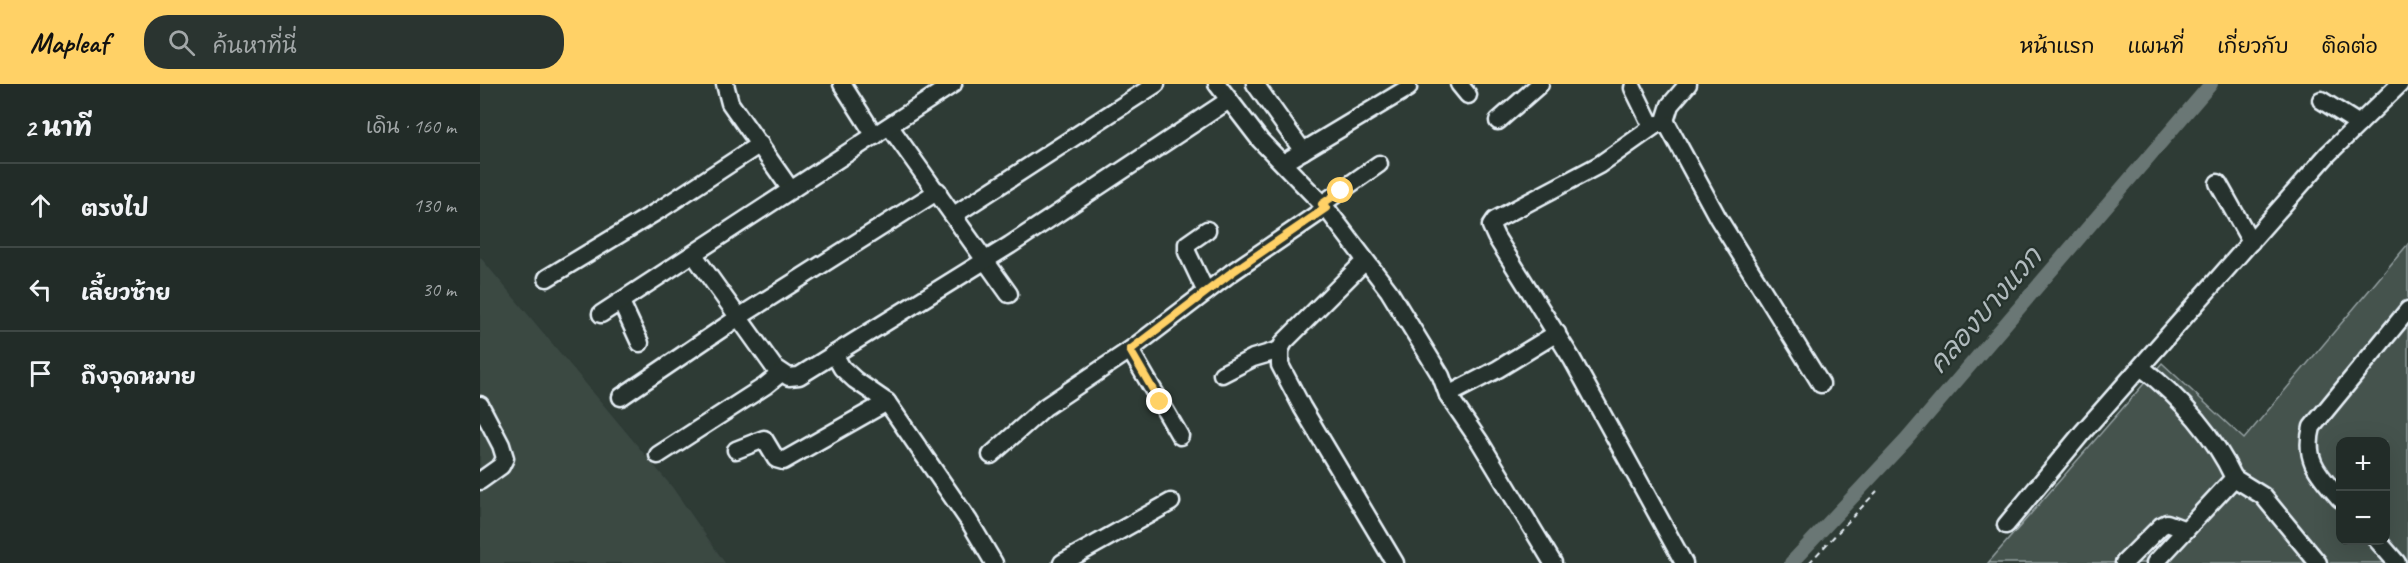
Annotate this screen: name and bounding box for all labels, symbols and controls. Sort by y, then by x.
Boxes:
search box [144,15,564,69]
text: Mapleaf [30,25,108,60]
icon: search [165,26,198,59]
text: ค้นหาที่นี่ [213,32,297,60]
text: หน้าแรก [2020,33,2095,59]
text: แผนที่ [2128,33,2184,59]
text: เกี่ยวกับ [2217,33,2289,59]
text: ติดต่อ [2322,33,2378,59]
text: 2 นาที [24,111,92,144]
text: เดิน · 160 m [366,114,456,139]
route start [1327,177,1353,203]
icon: ahead [24,189,57,222]
text: 130 m [413,193,456,218]
text: ตรงไป [81,195,149,223]
water label: คลองบางแวก [1921,239,2050,380]
icon: left [24,273,57,306]
text: 30 m [422,277,456,302]
text: เลี้ยวซ้าย [81,279,171,307]
icon: arrive [24,357,57,390]
text: ถึงจุดหมาย [81,363,196,391]
route end [1146,388,1172,414]
map controls [2336,437,2390,545]
button: + [2336,437,2390,491]
button: − [2336,491,2390,545]

